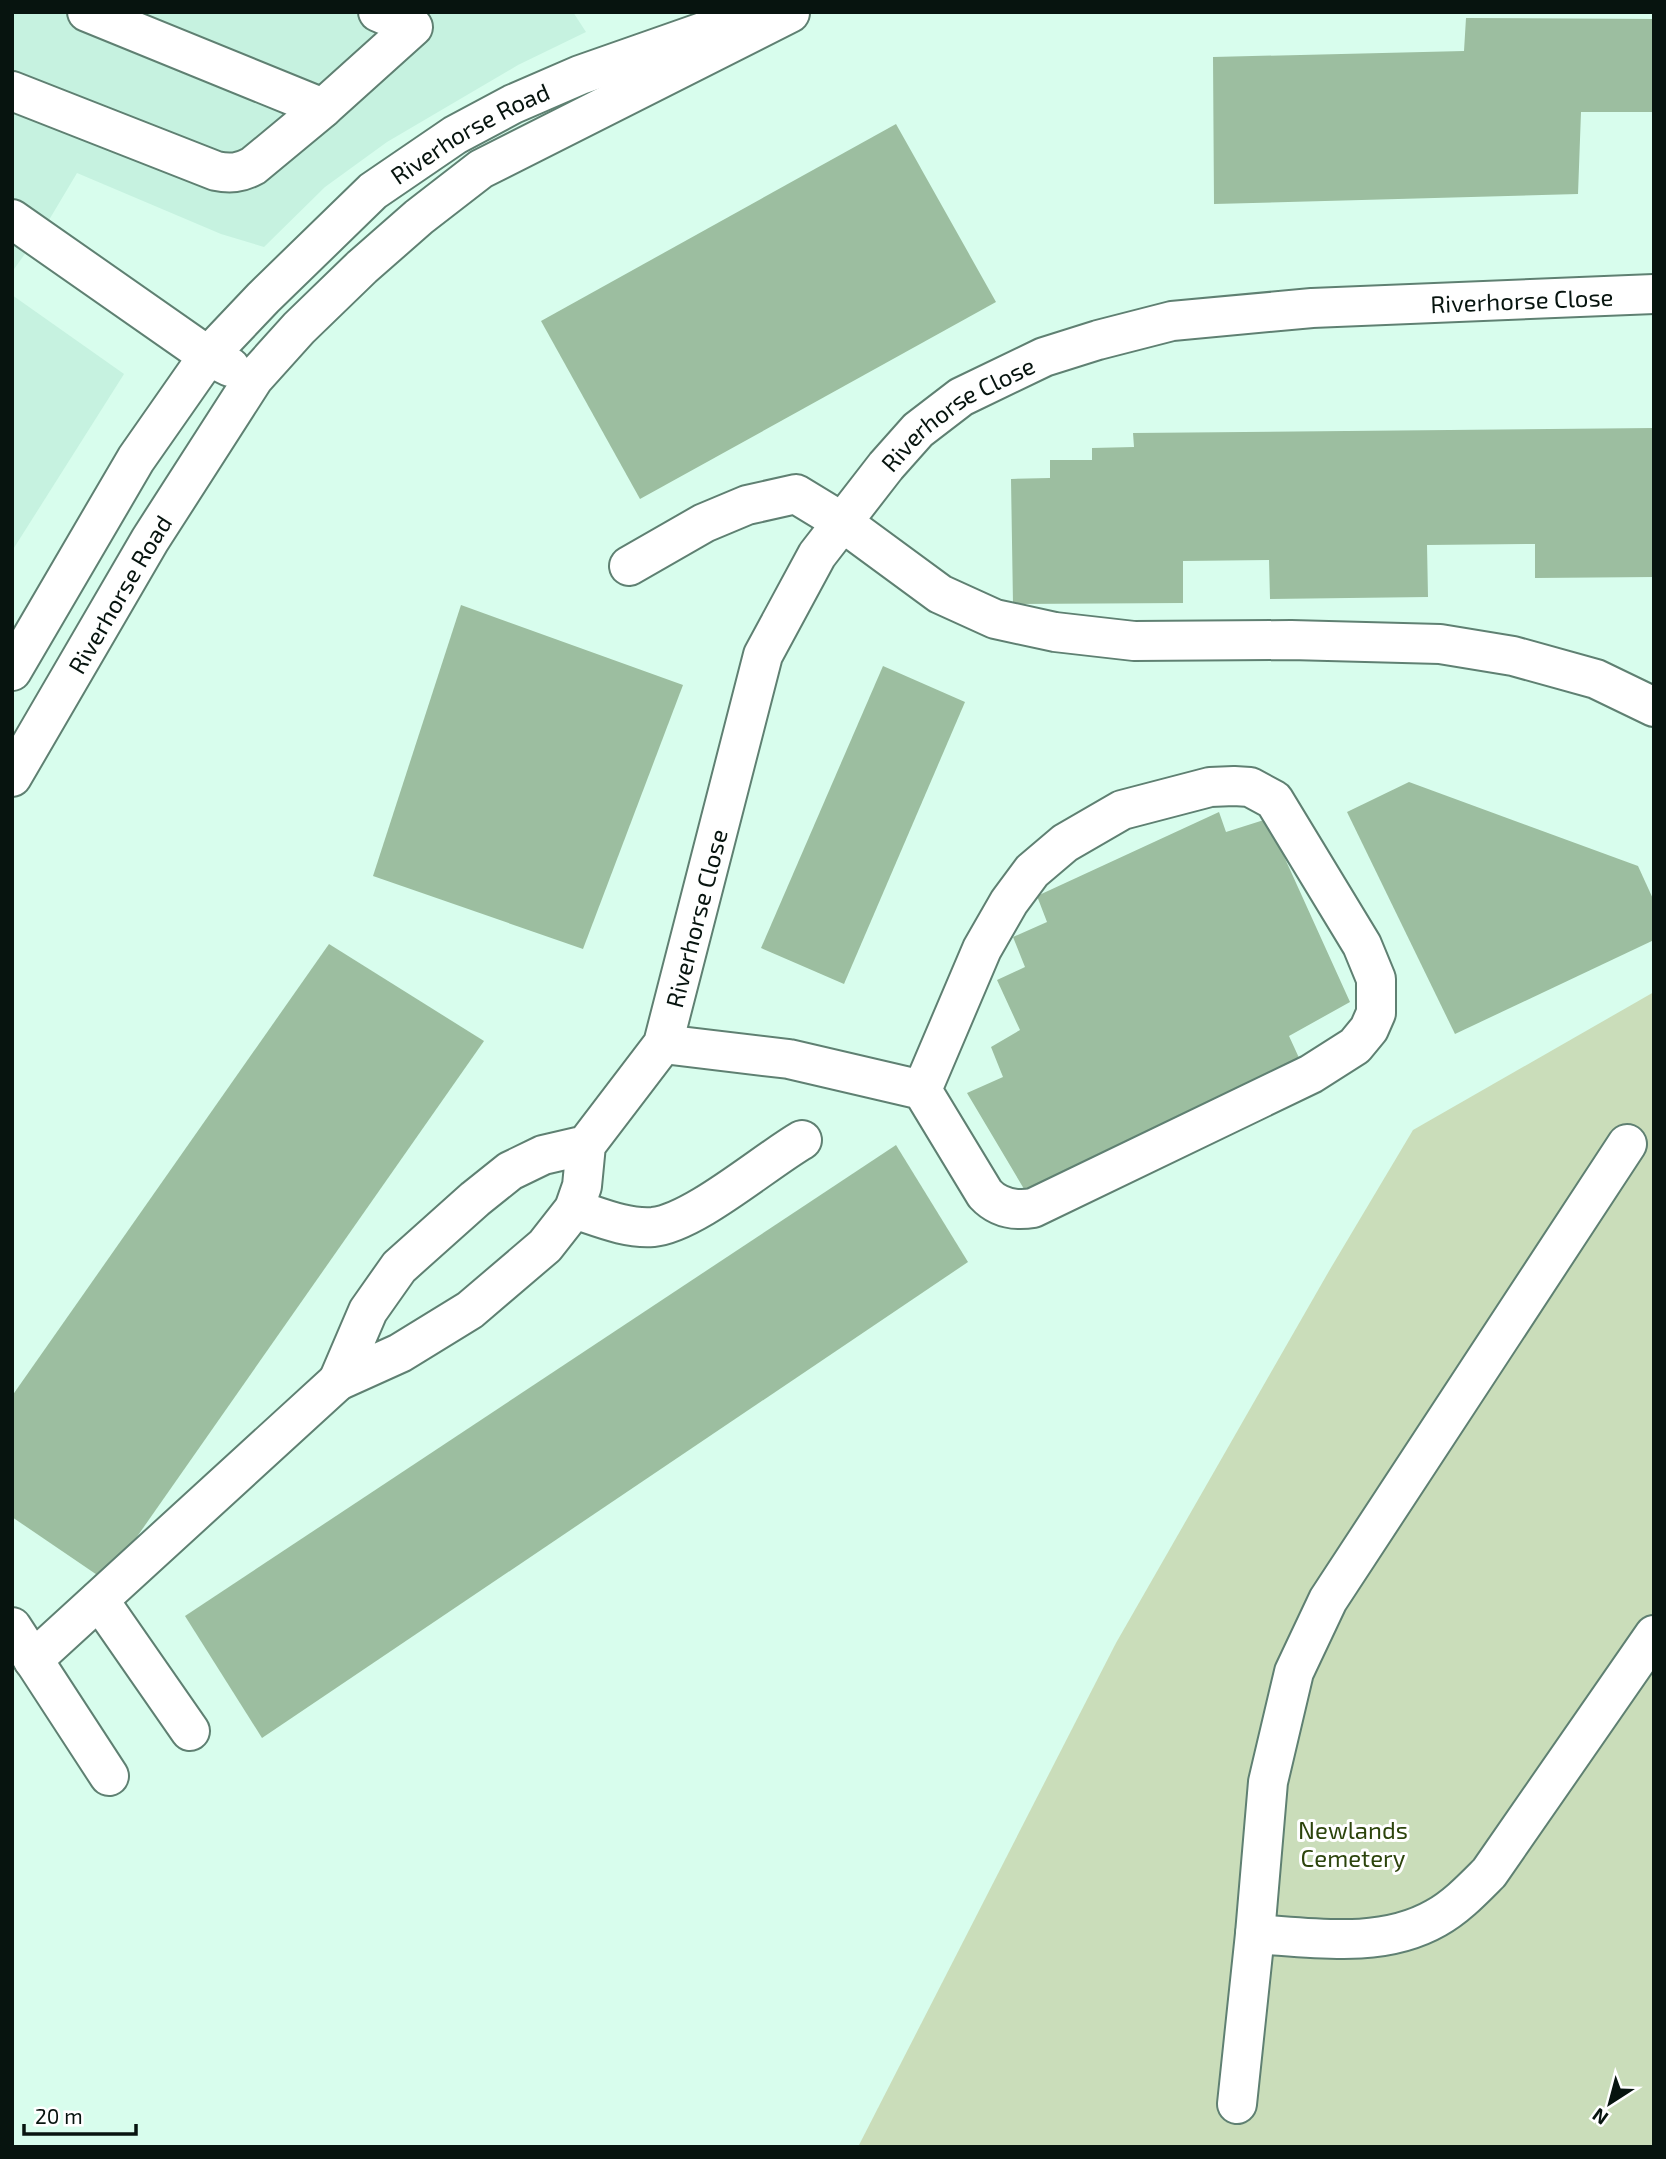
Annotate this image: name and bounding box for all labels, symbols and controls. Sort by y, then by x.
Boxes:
street label: Riverhorse Road [385,76,553,189]
street label: Riverhorse Close [1430,281,1614,318]
street label: Riverhorse Close [874,349,1039,477]
street label: Riverhorse Road [61,509,177,678]
street label: Riverhorse Close [659,826,732,1010]
park label: Newlands Cemetery [1298,1815,1408,1872]
north arrow [1575,2068,1645,2138]
scale bar [24,2092,136,2136]
text: 20 m [35,2103,83,2128]
text: N [1587,2104,1612,2130]

